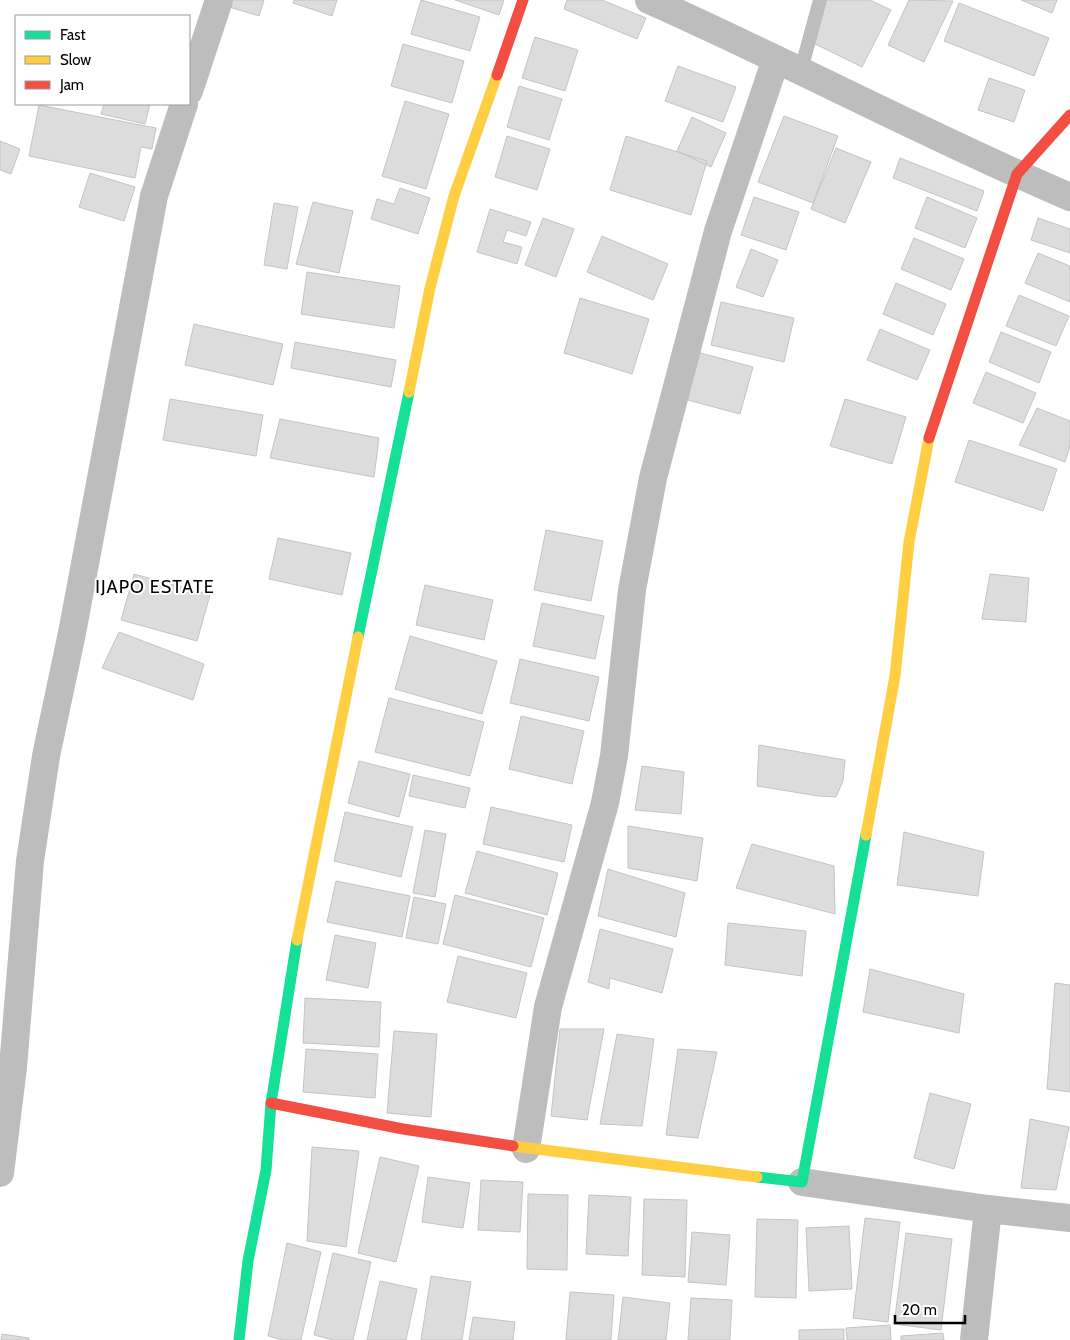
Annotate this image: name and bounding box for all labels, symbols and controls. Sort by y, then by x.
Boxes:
legend [15,15,190,105]
text: Fast [60,26,85,44]
text: Slow [60,51,91,69]
text: Jam [59,76,84,94]
district label: IJAPO ESTATE [95,576,215,598]
scale bar [895,1292,965,1324]
text: 20 m [902,1301,937,1319]

